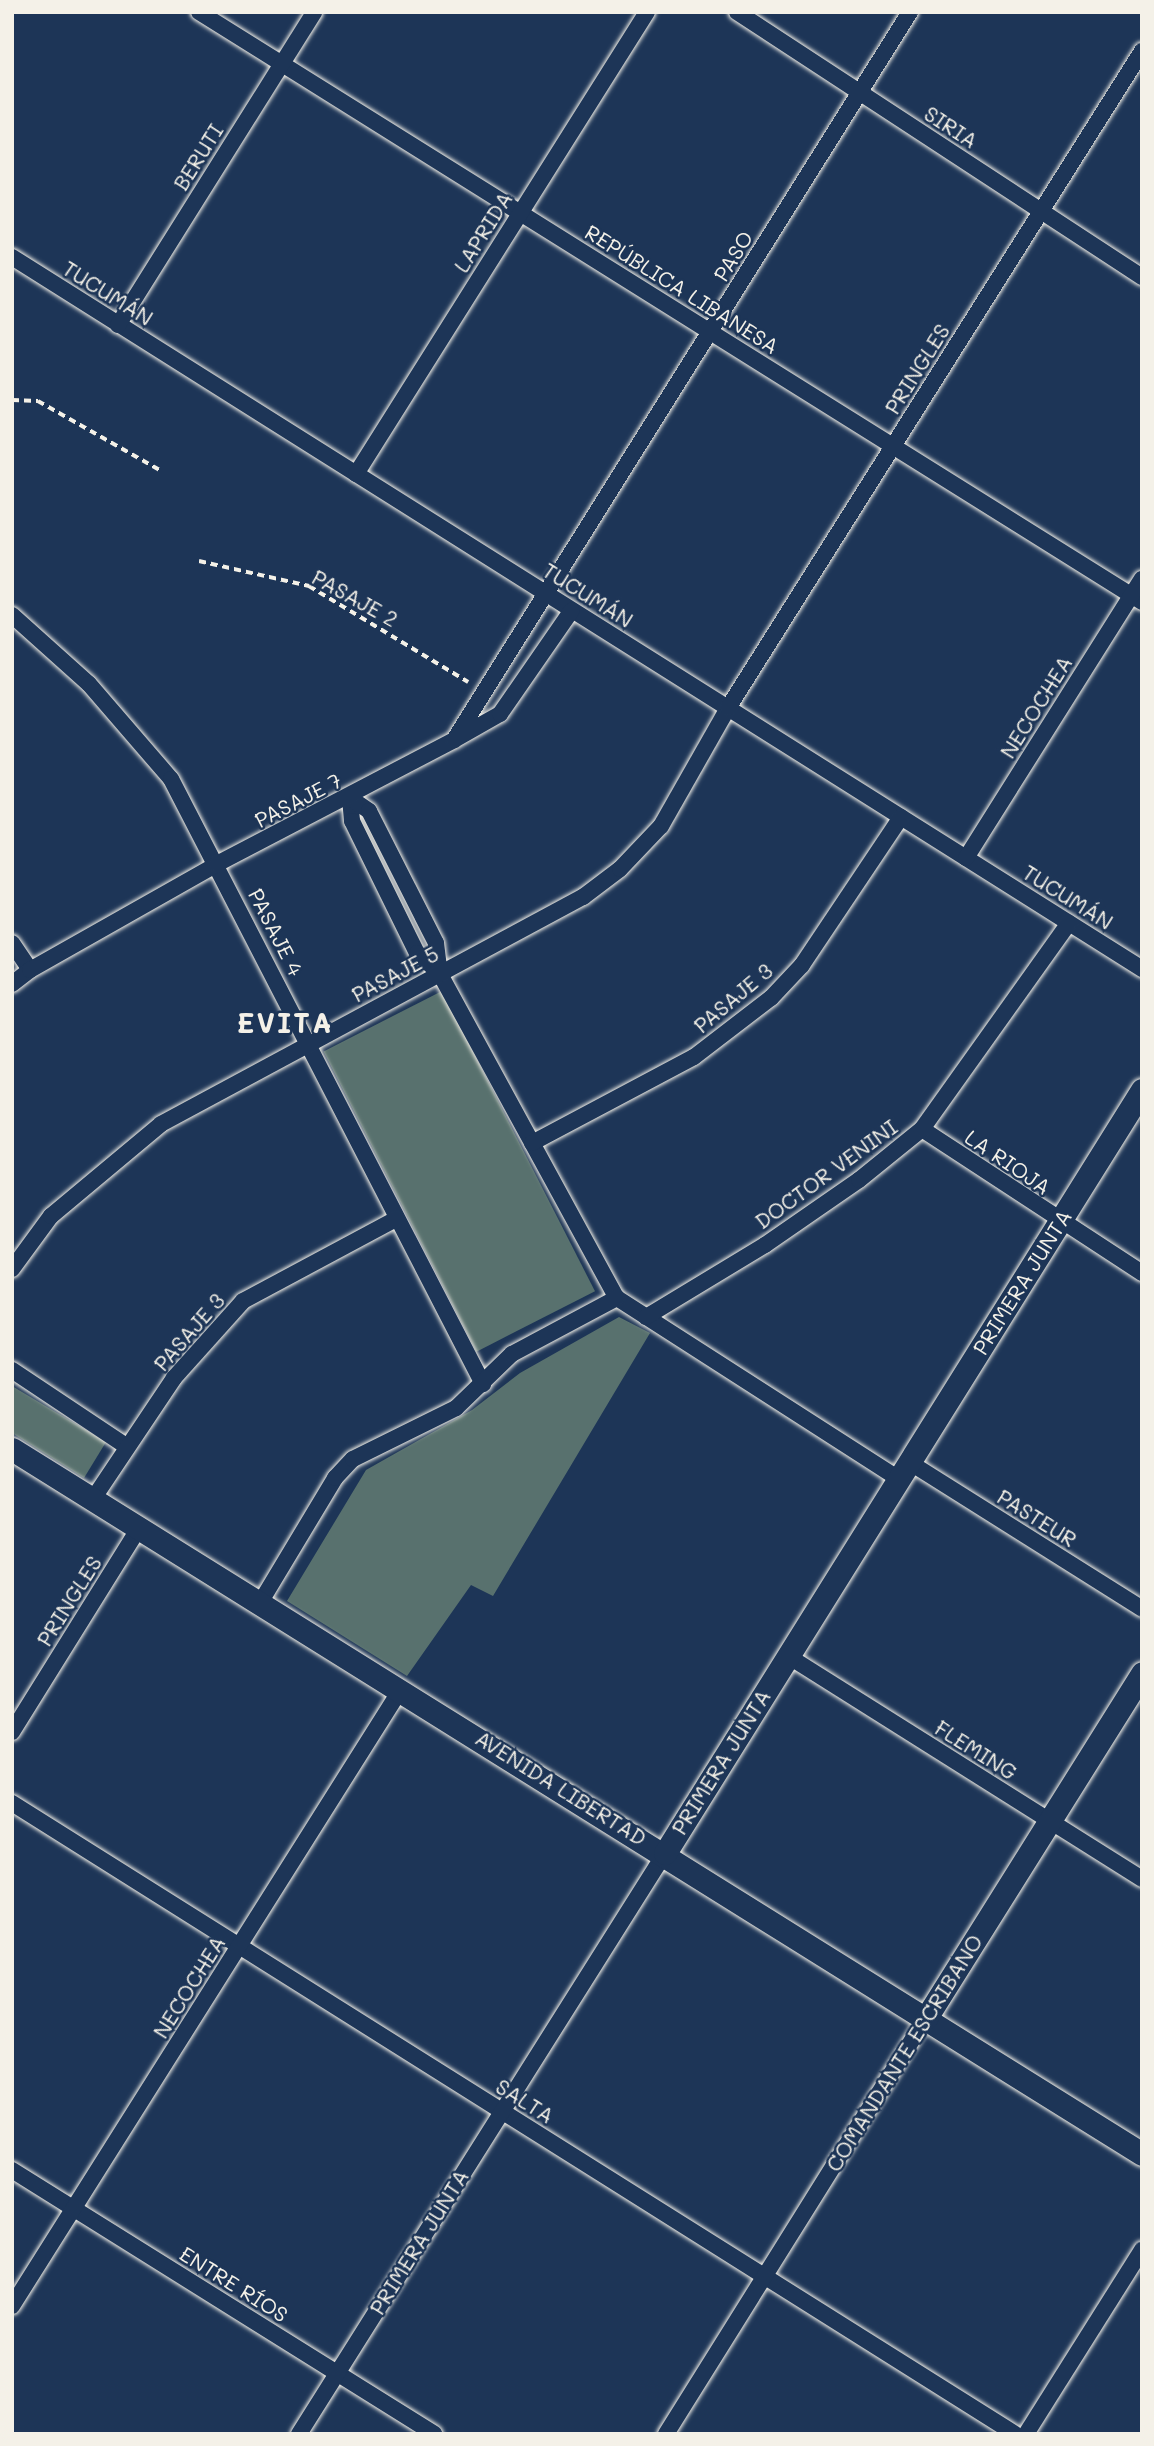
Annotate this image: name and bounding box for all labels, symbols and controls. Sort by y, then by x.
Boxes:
street label: SIRIA [920,101,982,153]
street label: BERUTI [168,119,228,195]
street label: LAPRIDA [448,187,518,277]
street label: REPÚBLICA LIBANESA [581,219,783,359]
street label: PASO [708,226,758,286]
street label: TUCUMÁN [58,255,158,331]
street label: PRINGLES [879,319,955,419]
street label: TUCUMÁN [538,557,638,633]
street label: PASAJE 2 [308,564,402,632]
street label: NECOCHEA [995,651,1077,763]
street label: PASAJE 7 [250,767,346,833]
street label: TUCUMÁN [1018,859,1118,935]
street label: PASAJE 4 [243,884,309,980]
street label: PASAJE 5 [347,941,443,1007]
street label: PASAJE 3 [689,958,777,1038]
district label: EVITA [237,1005,333,1039]
street label: DOCTOR VENINI [750,1114,902,1234]
street label: LA RIOJA [960,1124,1056,1200]
street label: PRIMERA JUNTA [967,1205,1077,1359]
street label: PASAJE 3 [148,1288,230,1376]
street label: PASTEUR [993,1484,1081,1552]
street label: PRINGLES [31,1551,107,1651]
street label: PRIMERA JUNTA [666,1685,776,1839]
street label: FLEMING [930,1715,1022,1785]
street label: AVENIDA LIBERTAD [471,1725,651,1851]
street label: COMANDANTE ESCRIBANO [821,1930,987,2176]
street label: NECOCHEA [148,1931,230,2043]
street label: SALTA [491,2073,559,2129]
street label: PRIMERA JUNTA [364,2165,474,2319]
street label: ENTRE RÍOS [175,2241,293,2327]

